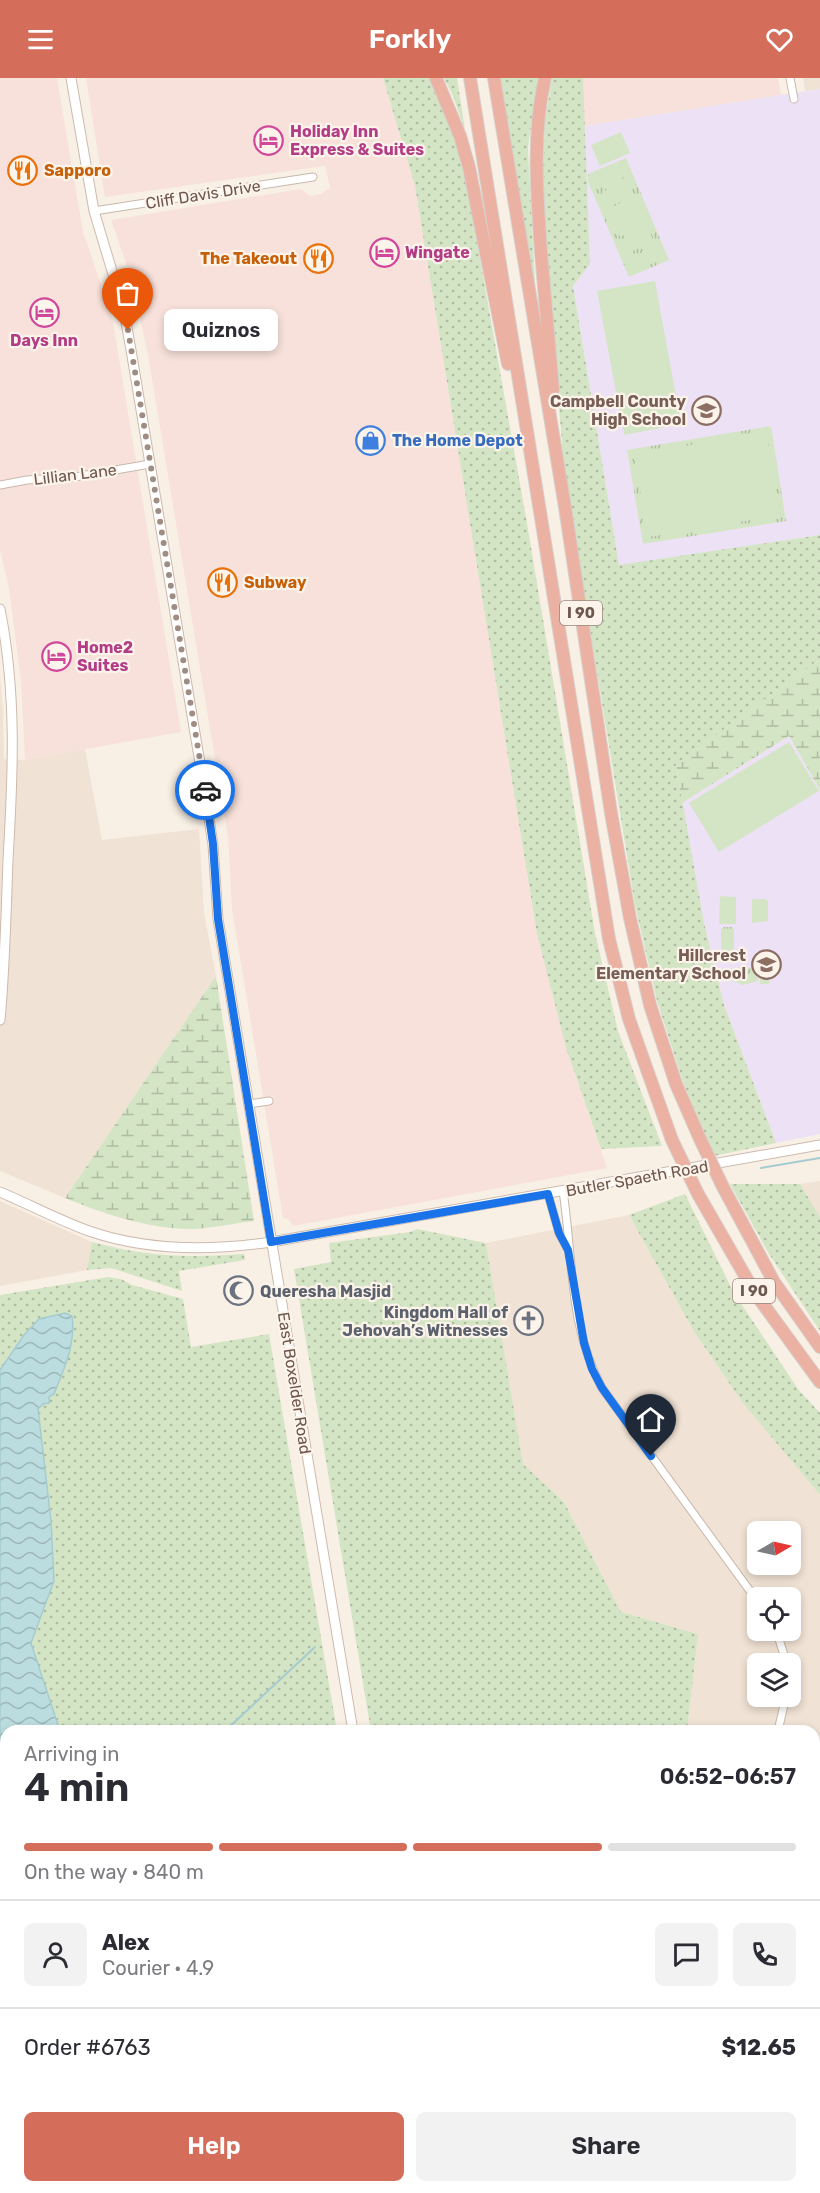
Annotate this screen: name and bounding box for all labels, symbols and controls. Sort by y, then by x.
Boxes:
icon: menu [24,23,57,56]
text: Forkly [369,23,451,55]
icon: heart [763,23,796,56]
place label: Holiday Inn Express & Suites [290,122,424,159]
hotel icon: Holiday Inn Express & Suites [253,124,285,156]
restaurant icon: Sapporo [7,154,39,186]
place label: Sapporo [44,161,111,180]
street label: Cliff Davis Drive [144,176,262,213]
hotel icon: Wingate [368,236,400,268]
restaurant icon: The Takeout [302,242,334,274]
place label: Wingate [405,243,470,262]
place label: The Takeout [200,249,298,268]
pin [102,268,153,330]
icon: bag [111,277,144,310]
hotel icon: Days Inn [28,296,60,328]
callout: Quiznos [164,309,278,351]
text: Quiznos [182,318,260,342]
place label: Days Inn [10,331,78,350]
place label: Campbell County High School [550,392,686,429]
school or university icon: Campbell County High School [691,394,723,426]
shop icon: The Home Depot [355,424,387,456]
place label: The Home Depot [392,431,523,450]
street label: Lillian Lane [32,460,118,489]
restaurant icon: Subway [207,566,239,598]
place label: Subway [244,573,307,592]
road number: I 90 [560,601,602,625]
place label: Home2 Suites [77,638,133,675]
hotel icon: Home2 Suites [40,640,72,672]
courier [175,760,235,820]
icon: car [189,774,222,807]
place label: Hillcrest Elementary School [596,946,747,983]
school or university icon: Hillcrest Elementary School [751,948,783,980]
street label: Butler Spaeth Road [564,1157,710,1200]
mosque icon: Queresha Masjid [223,1275,255,1307]
road number: I 90 [733,1279,775,1303]
place label: Queresha Masjid [260,1282,391,1301]
place label: Kingdom Hall of Jehovah’s Witnesses [342,1303,509,1340]
church icon: Kingdom Hall of Jehovah’s Witnesses [513,1305,545,1337]
street label: East Boxelder Road [274,1311,315,1456]
pin [625,1394,676,1456]
icon: home [634,1403,667,1436]
north arrow [747,1521,801,1575]
map controls [747,1521,801,1707]
button: locate [747,1587,801,1641]
button: layers [747,1653,801,1707]
text: Arriving in [24,1742,119,1766]
text: 06:52–06:57 [660,1763,796,1790]
text: 4 min [24,1765,129,1811]
text: On the way · 840 m [24,1860,204,1884]
button: person [24,1923,87,1986]
button: chat [655,1923,718,1986]
button: phone [733,1923,796,1986]
text: Alex [102,1929,150,1956]
text: Courier · 4.9 [102,1956,214,1980]
text: Order #6763 [24,2034,151,2061]
text: $12.65 [721,2034,796,2061]
button: Help [24,2112,404,2181]
button: Share [416,2112,796,2181]

